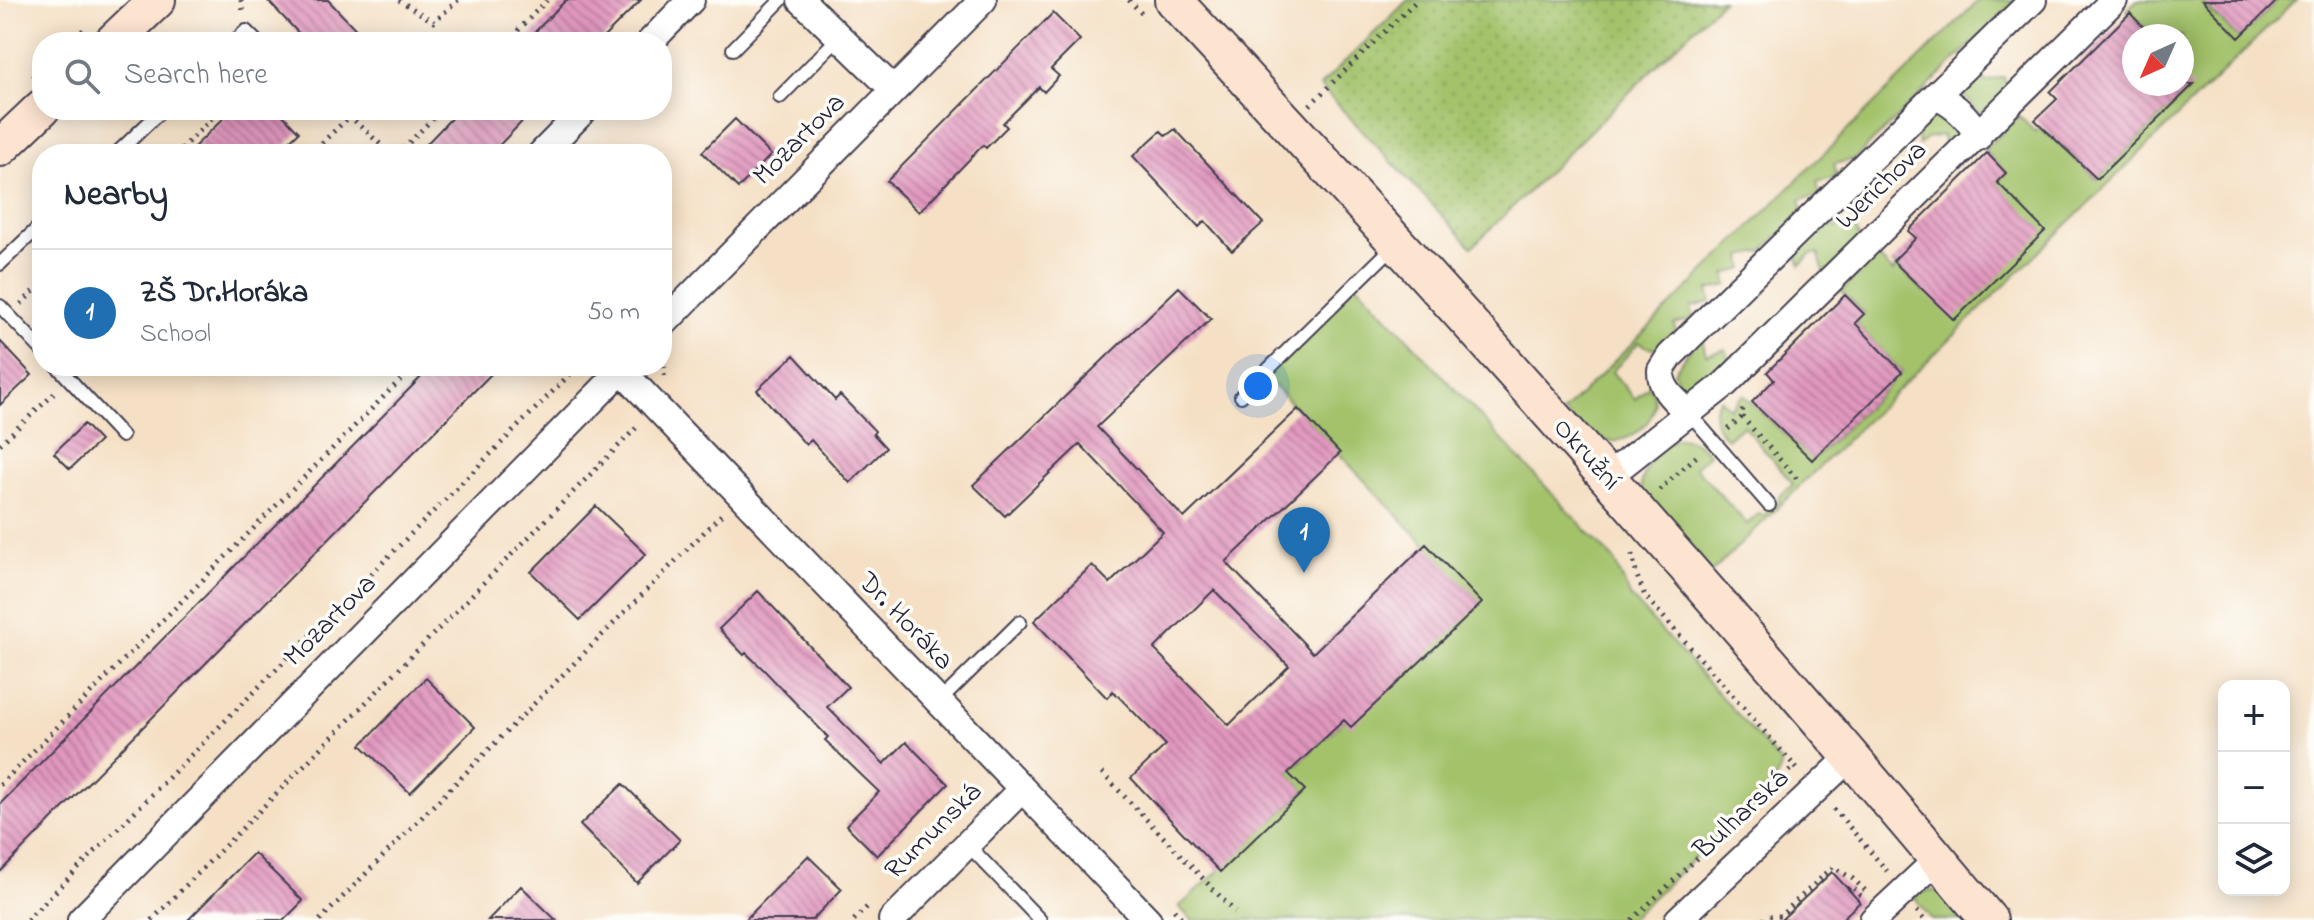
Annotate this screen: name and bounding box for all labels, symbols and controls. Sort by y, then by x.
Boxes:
north arrow [2122,24,2194,96]
search box [32,32,672,120]
icon: search [60,54,104,98]
text: Search here [124,54,268,98]
street label: Mozartova [744,84,856,196]
street label: Werichova [1827,132,1937,240]
text: Nearby [64,171,168,221]
text: ZŠ Dr.Horáka [140,272,308,316]
text: 1 [86,294,94,332]
text: 50 m [587,294,640,332]
text: School [140,316,211,354]
your location [1238,366,1278,406]
street label: Okružní [1542,409,1630,501]
pin: 1 [1278,507,1330,573]
street label: Dr. Horáka [847,563,962,680]
street label: Mozartova [275,565,387,677]
map controls [2218,680,2290,896]
button: + [2218,680,2290,752]
button: − [2218,752,2290,824]
street label: Bulharská [1684,760,1799,871]
street label: Rumunská [876,774,992,890]
button: layers [2218,824,2290,896]

